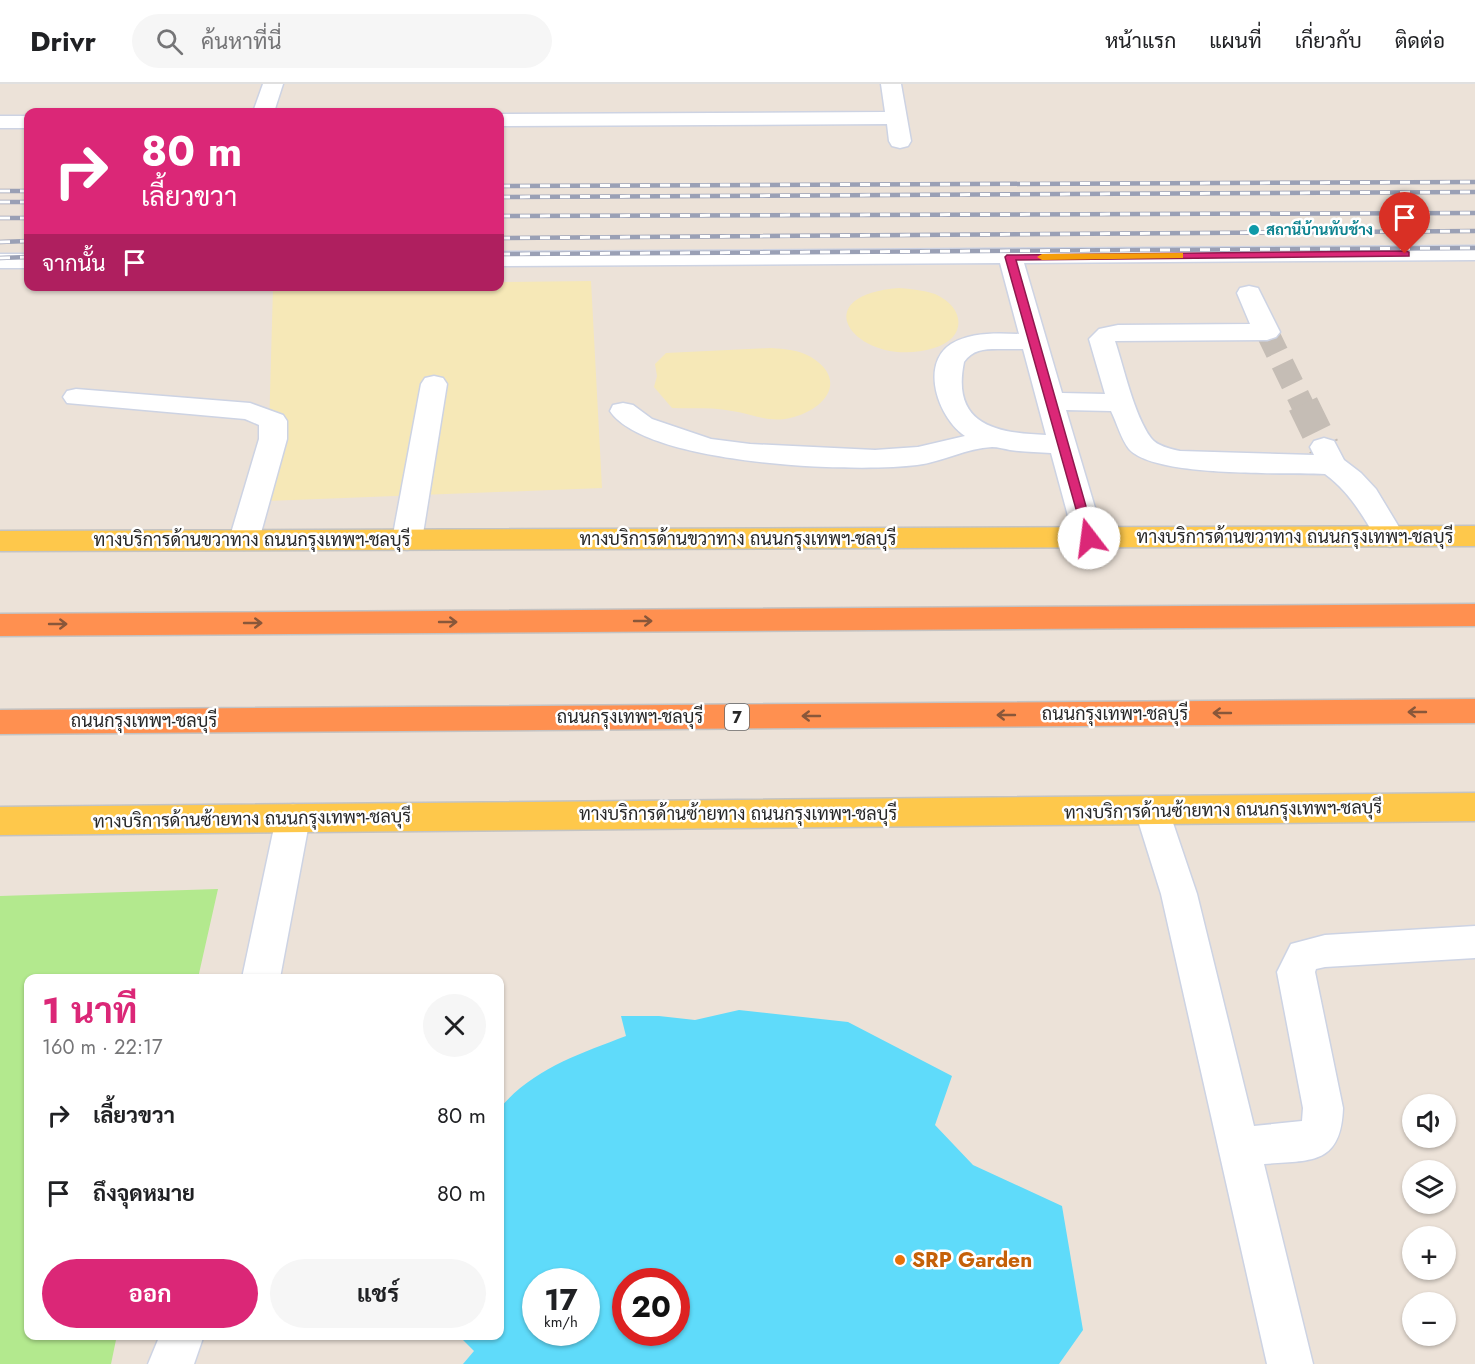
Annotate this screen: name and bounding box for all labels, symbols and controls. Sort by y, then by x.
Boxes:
search box [132,14,552,68]
text: Drivr [30,21,96,62]
icon: search [153,25,186,58]
text: ค้นหาที่นี่ [201,25,281,57]
text: หน้าแรก [1105,26,1176,56]
text: แผนที่ [1209,26,1262,56]
text: เกี่ยวกับ [1295,26,1362,56]
text: ติดต่อ [1395,26,1445,56]
text: 80 m [141,121,242,182]
icon: right [42,132,120,210]
text: เลี้ยวขวา [141,177,237,216]
pin [1379,192,1430,254]
icon: arrive [1388,201,1421,234]
place label: สถานีบ้านทับช้าง [1266,219,1373,241]
marker: สถานีบ้านทับช้าง [1247,223,1261,237]
icon: arrive [118,246,151,279]
text: จากนั้น [42,247,106,279]
position arrow [1057,506,1121,570]
street label: ทางบริการด้านขวาทาง ถนนกรุงเทพฯ-ชลบุรี [1137,524,1454,550]
street label: ทางบริการด้านขวาทาง ถนนกรุงเทพฯ-ชลบุรี [580,526,897,552]
street label: ทางบริการด้านขวาทาง ถนนกรุงเทพฯ-ชลบุรี [94,527,411,553]
one-way arrow [633,615,653,626]
one-way arrow [438,616,458,628]
one-way arrow [243,617,263,629]
one-way arrow [48,618,68,630]
street label: ถนนกรุงเทพฯ-ชลบุรี [1042,701,1188,727]
street label: ถนนกรุงเทพฯ-ชลบุรี [557,704,703,730]
road number: 7 [725,704,749,730]
one-way arrow [1407,706,1427,718]
one-way arrow [1212,707,1232,719]
street label: ถนนกรุงเทพฯ-ชลบุรี [71,708,217,734]
one-way arrow [996,709,1016,721]
one-way arrow [801,710,821,722]
street label: ทางบริการด้านซ้ายทาง ถนนกรุงเทพฯ-ชลบุรี [1064,794,1383,826]
street label: ทางบริการด้านซ้ายทาง ถนนกรุงเทพฯ-ชลบุรี [579,801,897,827]
street label: ทางบริการด้านซ้ายทาง ถนนกรุงเทพฯ-ชลบุรี [93,803,412,835]
text: 1 นาที [42,984,137,1036]
button: close [423,994,486,1057]
text: 160 m · 22:17 [42,1033,162,1062]
map controls [1402,1094,1456,1346]
button: sound [1402,1094,1456,1148]
icon: right [42,1099,75,1132]
text: เลี้ยวขวา [93,1099,175,1131]
text: 80 m [437,1099,486,1131]
button: layers [1402,1160,1456,1214]
icon: arrive [42,1177,75,1210]
text: ถึงจุดหมาย [93,1177,195,1209]
text: 80 m [437,1177,486,1209]
button: + [1402,1226,1456,1280]
place label: SRP Garden [912,1245,1032,1275]
marker: SRP Garden [893,1253,907,1267]
button: ออก [42,1259,258,1328]
button: แชร์ [270,1259,486,1328]
speed limit sign: 20 [612,1268,690,1346]
text: 17 [544,1278,578,1321]
button: − [1402,1292,1456,1346]
text: km/h [544,1311,578,1333]

